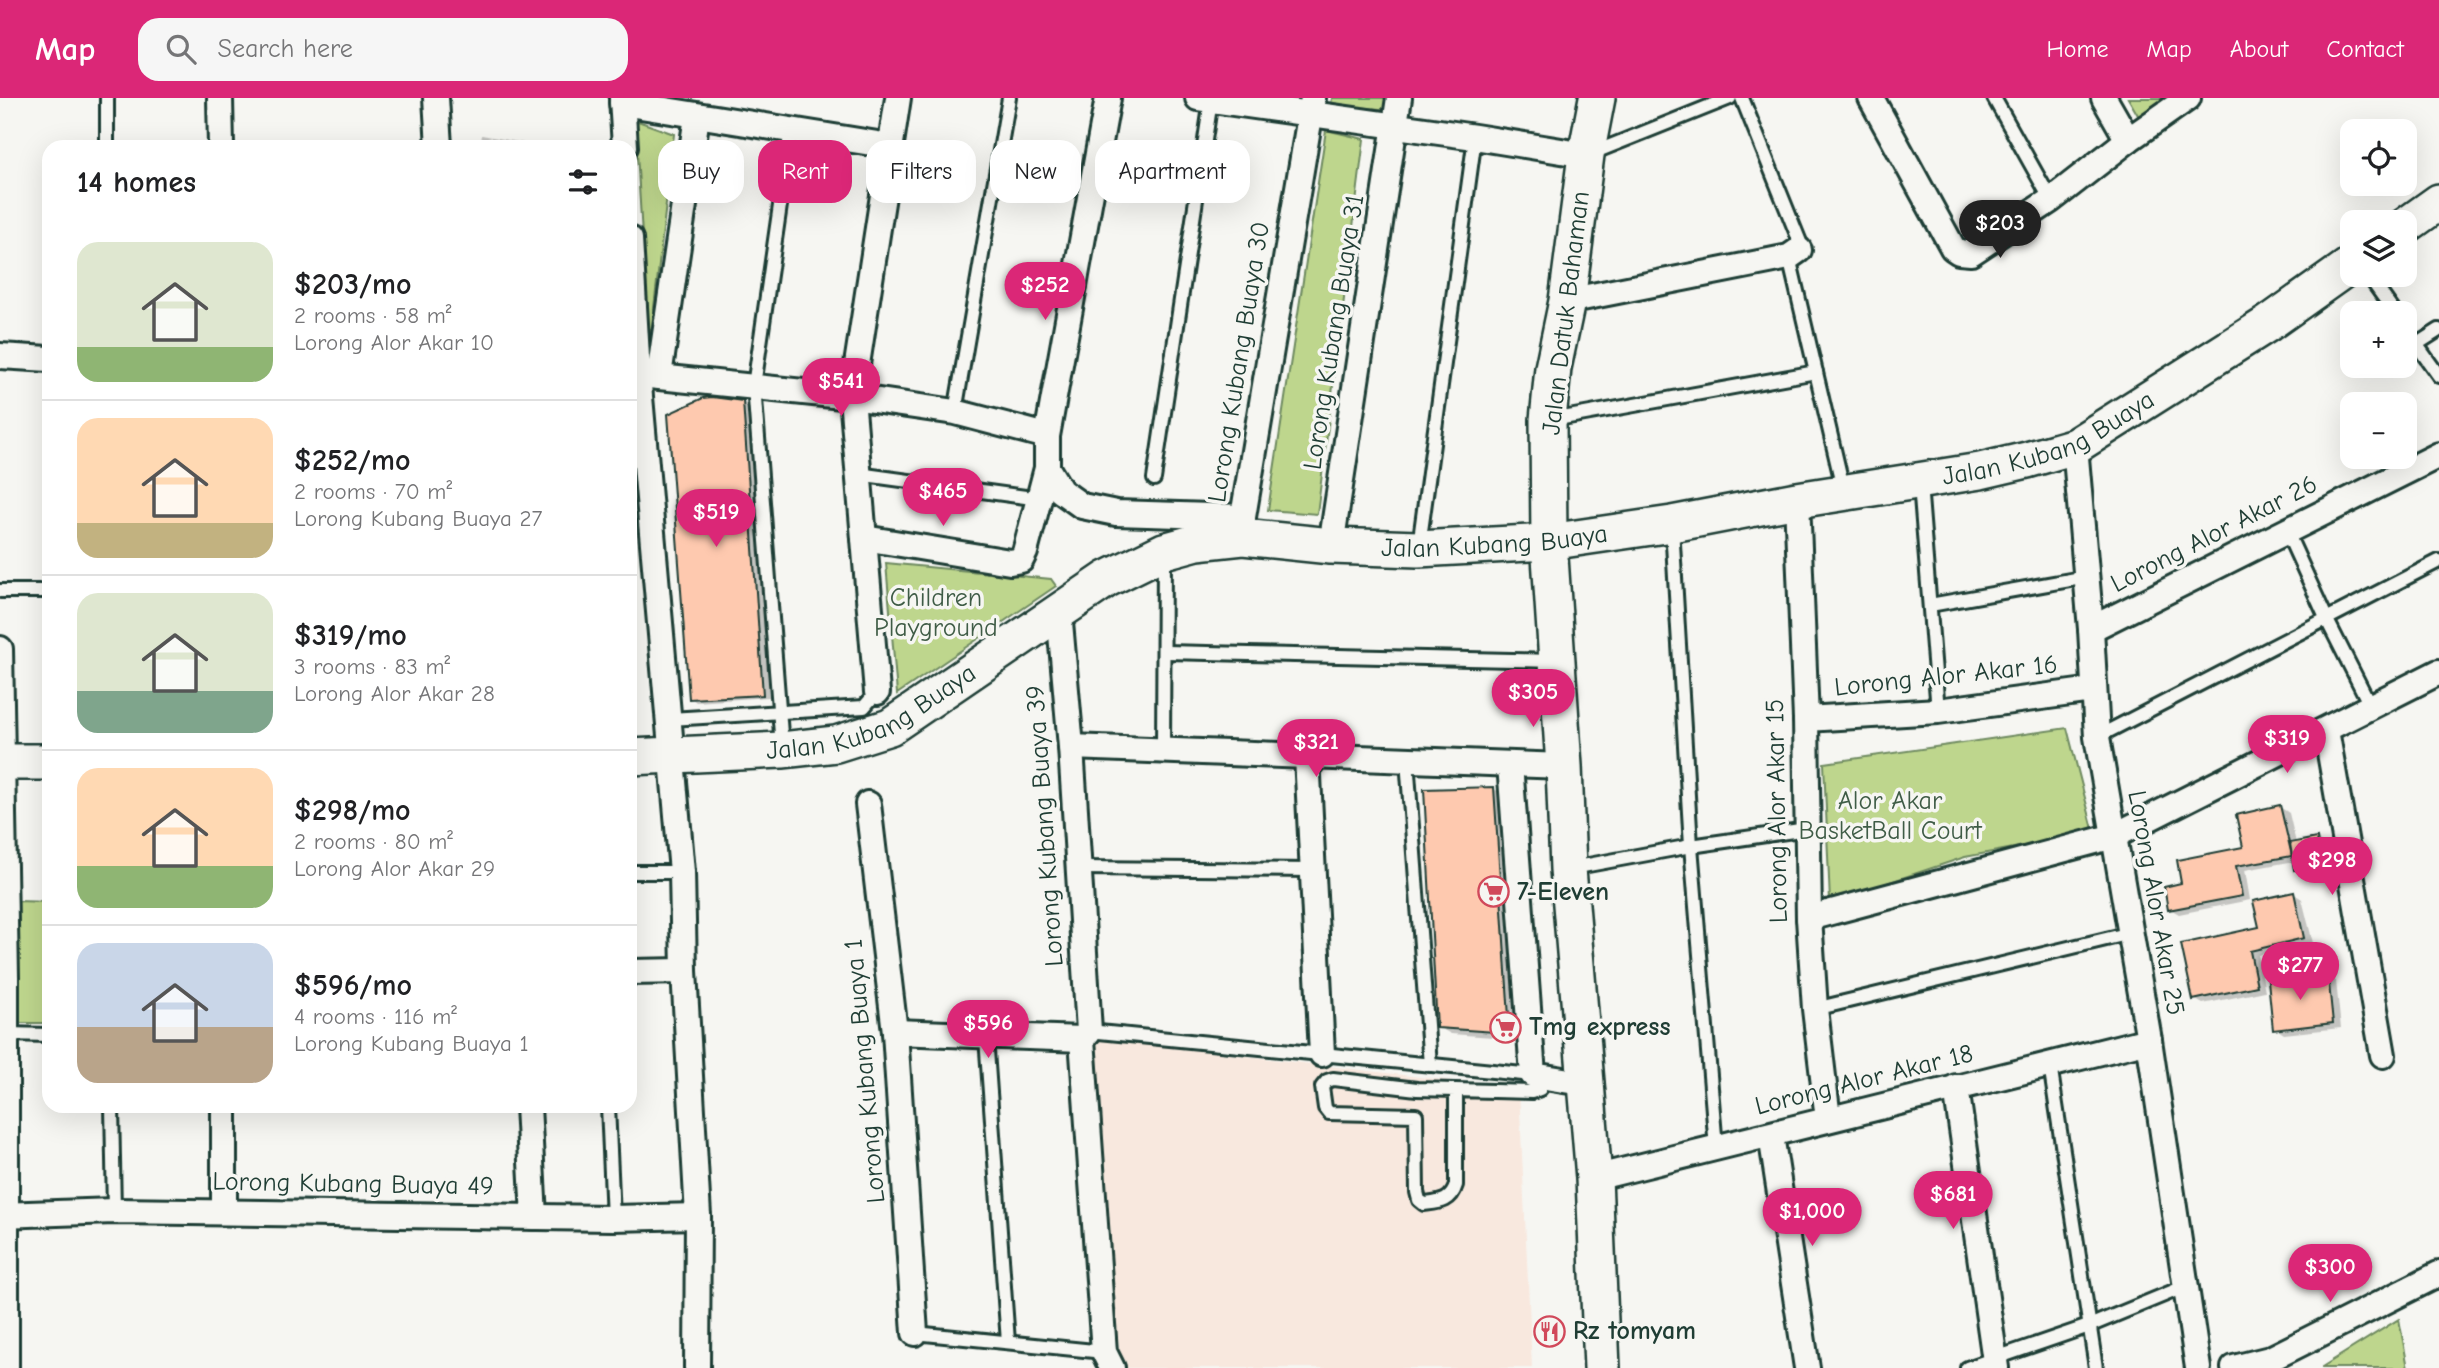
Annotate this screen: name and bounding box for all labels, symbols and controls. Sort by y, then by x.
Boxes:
search box [138,18,628,81]
text: Map [35,30,96,68]
icon: search [162,30,200,68]
text: Search here [218,34,353,64]
text: Home [2047,35,2108,63]
text: Map [2146,35,2192,63]
text: About [2230,35,2288,63]
text: Contact [2326,35,2404,63]
map controls [2340,119,2417,469]
button: locate [2340,119,2417,196]
chip: Buy [658,140,744,203]
chip: Rent [758,140,852,203]
chip: Filters [866,140,976,203]
chip: New [990,140,1081,203]
chip: Apartment [1095,140,1250,203]
icon: filters [564,163,602,201]
text: 14 homes [77,165,196,200]
street label: Jalan Datuk Bahaman [1536,189,1596,437]
street label: Lorong Kubang Buaya 31 [1297,192,1371,472]
pin: $203 [1959,200,2041,260]
text: $203 [1975,209,2025,236]
button: layers [2340,210,2417,287]
street label: Lorong Kubang Buaya 30 [1202,219,1276,505]
pin: $252 [1004,262,1086,322]
text: $203/mo [294,267,411,302]
icon: home [133,270,217,354]
text: $252 [1021,271,1069,298]
button: + [2340,301,2417,378]
text: 2 rooms · 58 m² [294,302,452,329]
text: Lorong Alor Akar 10 [294,329,494,356]
pin: $541 [800,358,882,418]
text: $541 [818,367,864,394]
street label: Jalan Kubang Buaya [1940,385,2160,492]
button: − [2340,392,2417,469]
text: $252/mo [294,443,410,478]
icon: home [133,446,217,530]
pin: $465 [902,468,984,528]
street label: Lorong Alor Akar 26 [2106,469,2322,599]
text: $465 [919,477,967,504]
text: 2 rooms · 70 m² [294,478,452,505]
pin: $519 [675,490,757,549]
text: $519 [692,498,740,525]
text: Lorong Kubang Buaya 27 [294,505,542,532]
street label: Jalan Kubang Buaya [1381,519,1610,564]
park label: Children Playground [874,583,998,643]
text: $319/mo [294,618,407,653]
icon: home [133,621,217,705]
street label: Lorong Alor Akar 16 [1833,649,2059,703]
text: 3 rooms · 83 m² [294,653,450,680]
street label: Jalan Kubang Buaya [766,658,981,766]
pin: $305 [1492,670,1574,729]
text: $305 [1508,678,1558,705]
text: Lorong Alor Akar 28 [294,680,495,707]
street label: Lorong Kubang Buaya 39 [1020,684,1070,968]
street label: Lorong Alor Akar 15 [1760,699,1794,923]
pin: $319 [2246,716,2328,775]
pin: $321 [1275,720,1357,779]
text: $319 [2264,724,2310,751]
text: $321 [1293,728,1339,755]
park label: Alor Akar BasketBall Court [1798,786,1983,846]
street label: Lorong Alor Akar 25 [2121,788,2191,1018]
text: $298/mo [294,793,411,828]
icon: home [133,796,217,880]
text: 2 rooms · 80 m² [294,828,453,855]
pin: $298 [2291,838,2373,897]
text: $298 [2307,846,2357,873]
text: Lorong Alor Akar 29 [294,855,495,882]
supermarket icon: 7-Eleven [1477,875,1511,909]
place label: 7-Eleven [1517,877,1609,907]
street label: Lorong Kubang Buaya 1 [838,938,892,1204]
pin: $277 [2259,942,2341,1002]
text: $277 [2277,951,2323,978]
text: $596/mo [294,968,412,1003]
icon: home [133,971,217,1055]
pin: $596 [947,1000,1029,1060]
text: 4 rooms · 116 m² [294,1003,457,1030]
text: $596 [963,1009,1013,1036]
supermarket icon: Tmg express [1489,1010,1523,1044]
place label: Tmg express [1529,1012,1670,1042]
text: Lorong Kubang Buaya 1 [294,1030,529,1057]
street label: Lorong Alor Akar 18 [1752,1038,1976,1122]
street label: Lorong Kubang Buaya 49 [212,1167,494,1201]
pin: $681 [1912,1172,1994,1231]
text: $681 [1930,1180,1976,1207]
pin: $1,000 [1755,1188,1869,1248]
text: $1,000 [1779,1197,1845,1224]
pin: $300 [2289,1244,2371,1304]
text: $300 [2304,1253,2356,1280]
restaurant icon: Rz tomyam [1533,1314,1567,1348]
place label: Rz tomyam [1573,1316,1696,1346]

